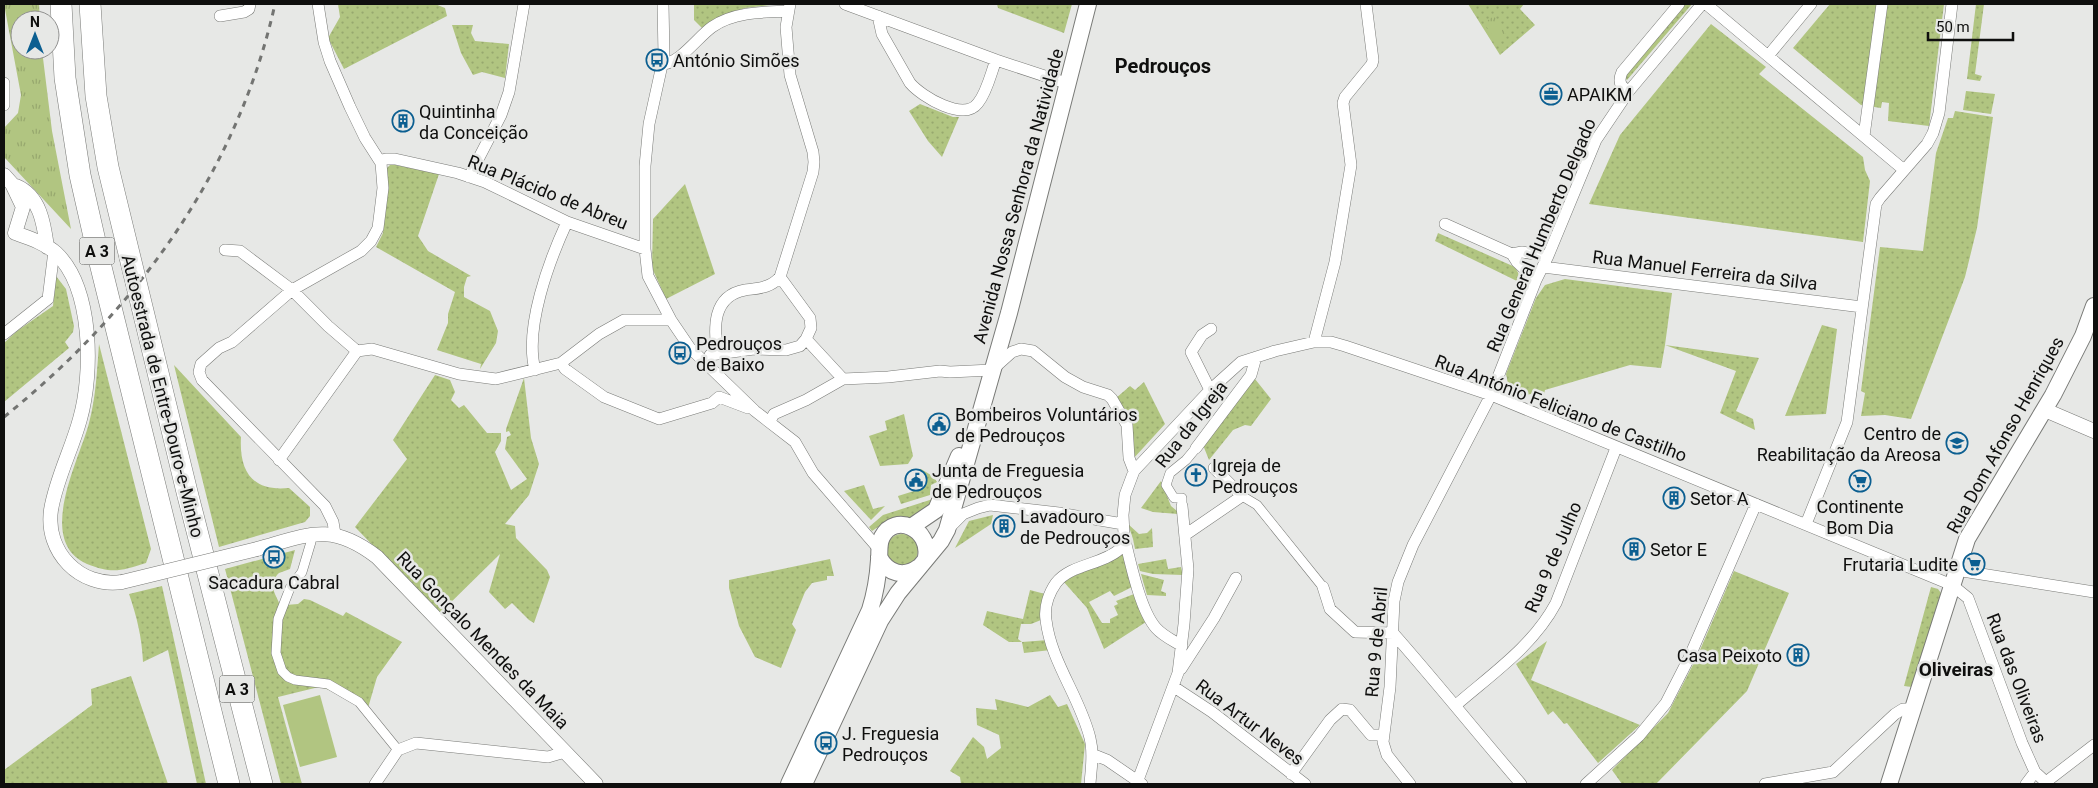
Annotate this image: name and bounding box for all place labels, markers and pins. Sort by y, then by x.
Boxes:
bus stop icon: António Simões [645,48,669,72]
place label: António Simões [673,50,800,71]
office icon: APAIKM [1539,82,1563,106]
place label: APAIKM [1567,84,1633,105]
place label: Quintinha da Conceição [419,101,528,143]
building icon: Quintinha da Conceição [391,109,415,133]
place label: Pedrouços de Baixo [696,333,782,375]
bus stop icon: Pedrouços de Baixo [668,341,692,365]
place label: Bombeiros Voluntários de Pedrouços [955,404,1138,446]
public building icon: Bombeiros Voluntários de Pedrouços [927,412,951,436]
place label: Centro de Reabilitação da Areosa [1757,423,1941,465]
school or university icon: Centro de Reabilitação da Areosa [1945,431,1969,455]
place label: Igreja de Pedrouços [1212,455,1298,497]
place label: Junta de Freguesia de Pedrouços [932,460,1084,502]
church icon: Igreja de Pedrouços [1184,463,1208,487]
public building icon: Junta de Freguesia de Pedrouços [904,468,928,492]
supermarket icon: Continente Bom Dia [1848,469,1872,493]
building icon: Setor A [1662,486,1686,510]
place label: Setor A [1690,488,1749,509]
place label: Continente Bom Dia [1816,496,1904,538]
place label: Lavadouro de Pedrouços [1020,506,1130,548]
building icon: Lavadouro de Pedrouços [992,514,1016,538]
building icon: Setor E [1622,537,1646,561]
place label: Setor E [1650,539,1707,560]
bus stop icon: Sacadura Cabral [262,545,286,569]
supermarket icon: Frutaria Ludite [1962,552,1986,576]
place label: Frutaria Ludite [1843,554,1958,575]
place label: Sacadura Cabral [208,572,340,593]
building icon: Casa Peixoto [1786,643,1810,667]
place label: Casa Peixoto [1677,645,1782,666]
place label: J. Freguesia Pedrouços [842,723,939,765]
bus stop icon: J. Freguesia Pedrouços [814,731,838,755]

